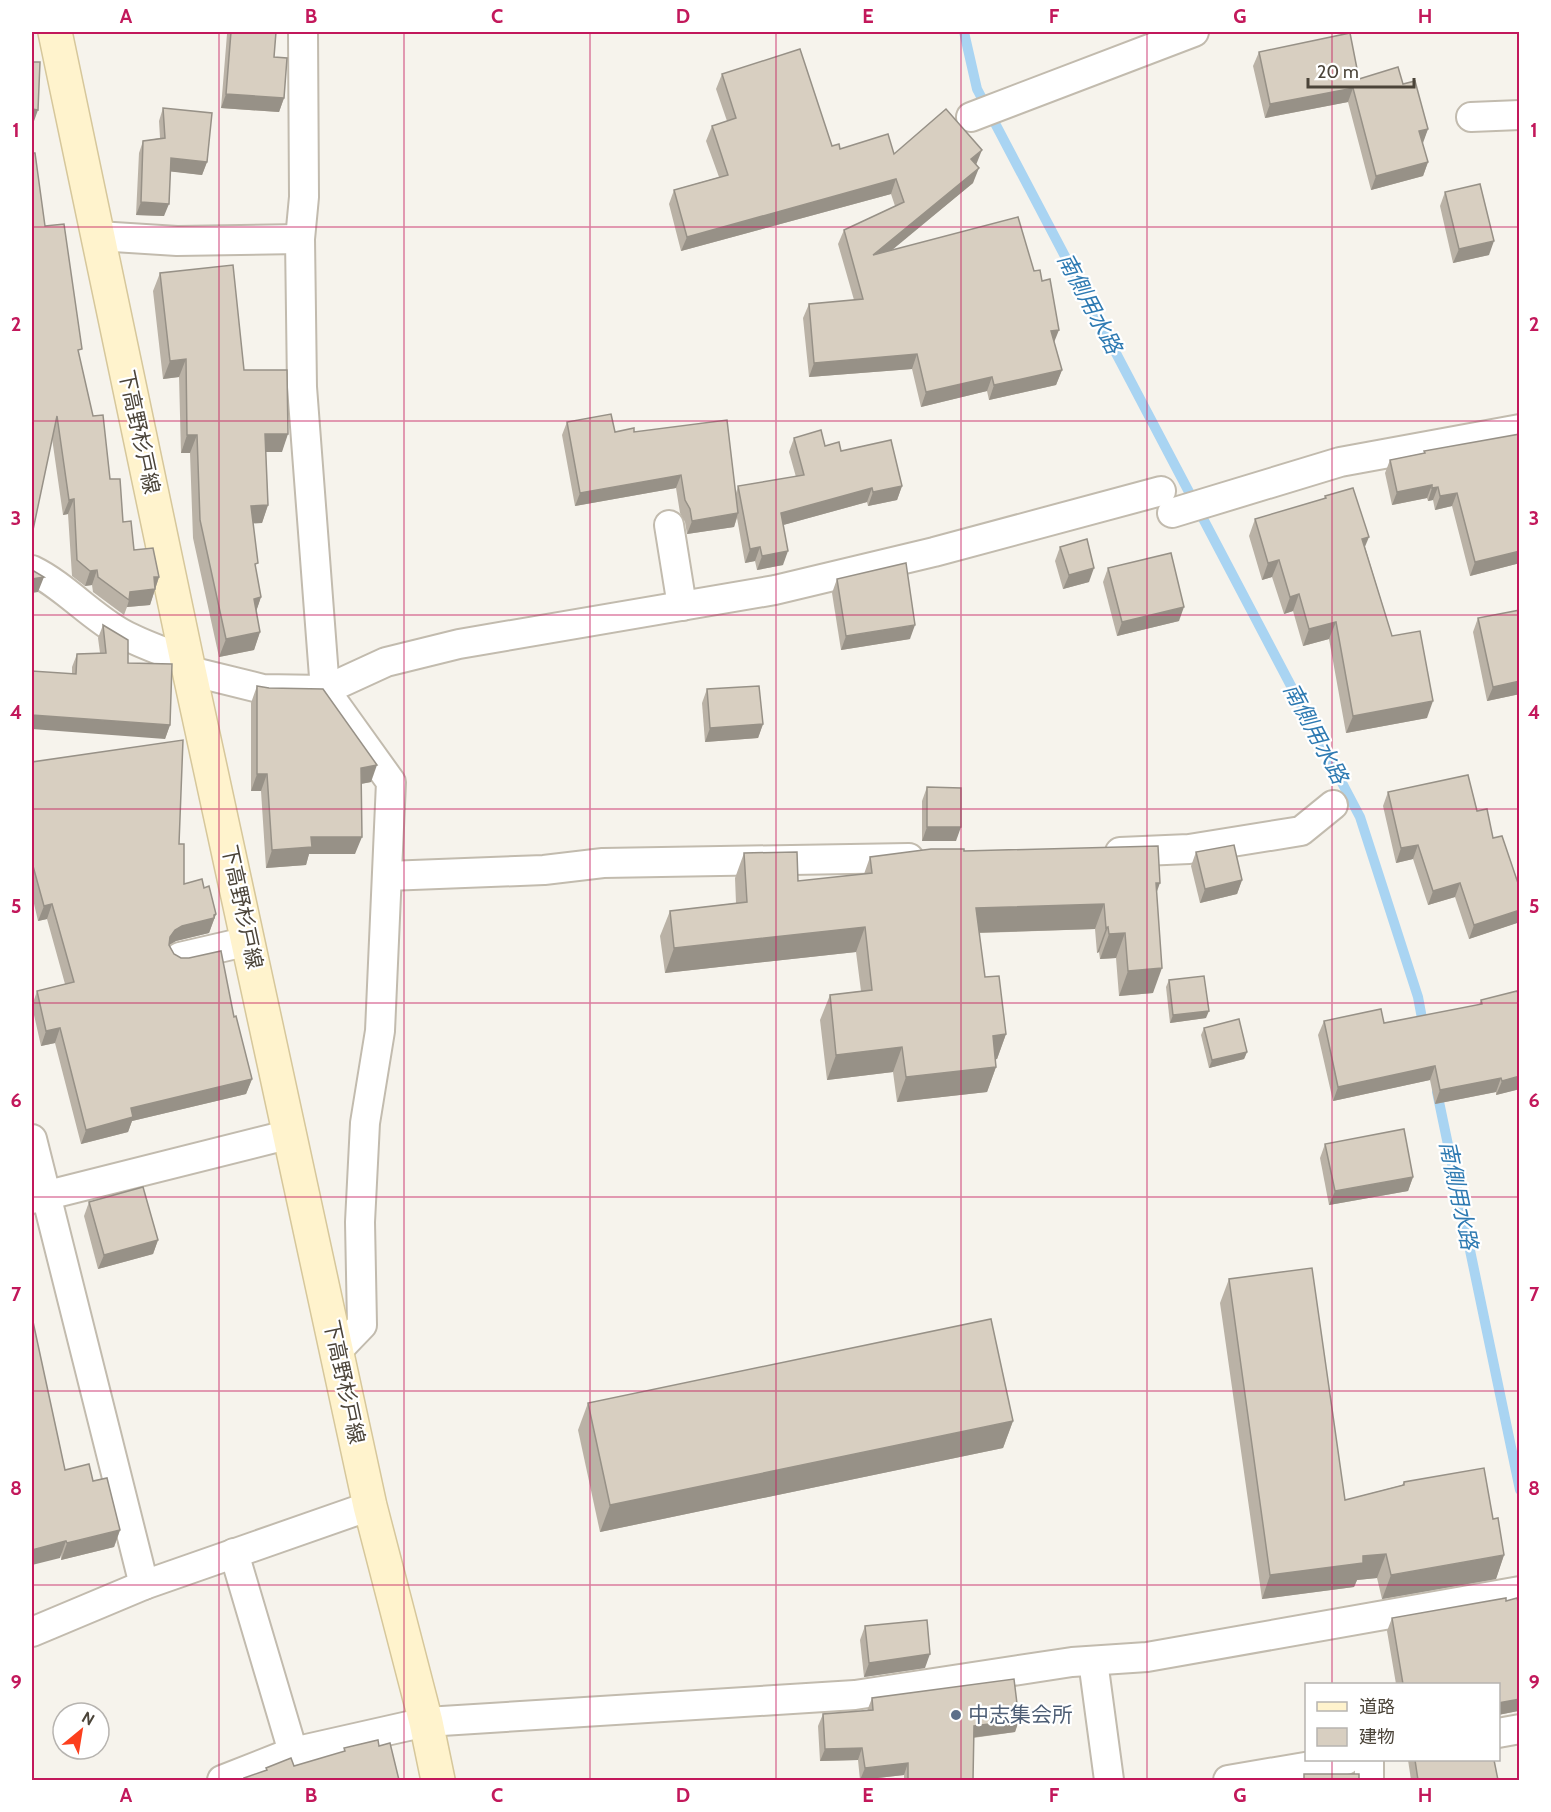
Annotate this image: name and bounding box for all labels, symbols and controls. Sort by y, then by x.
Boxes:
text: A [120,4,133,28]
text: B [305,4,317,28]
text: C [491,4,503,28]
text: D [676,4,690,28]
text: E [862,4,874,28]
text: F [1049,4,1060,28]
text: G [1233,4,1247,28]
text: H [1418,4,1432,28]
scale bar [1308,51,1414,89]
text: 20 m [1317,61,1359,83]
text: 1 [12,118,20,142]
text: 1 [1530,118,1538,142]
water label: 南側用水路 [1052,248,1128,360]
text: 2 [11,312,21,336]
text: 2 [1529,312,1539,336]
street label: 下高野杉戸線 [114,368,165,496]
text: 3 [11,506,21,530]
text: 3 [1529,506,1539,530]
water label: 南側用水路 [1278,678,1354,790]
text: 4 [10,700,22,724]
text: 4 [1528,700,1540,724]
street label: 下高野杉戸線 [217,843,268,971]
text: 5 [11,894,21,918]
text: 5 [1529,894,1539,918]
text: 6 [10,1088,22,1112]
text: 6 [1528,1088,1540,1112]
water label: 南側用水路 [1434,1138,1484,1254]
text: 7 [11,1282,22,1306]
text: 7 [1529,1282,1540,1306]
street label: 下高野杉戸線 [319,1318,370,1446]
text: 8 [10,1476,22,1500]
text: 8 [1528,1476,1540,1500]
text: 9 [10,1670,22,1694]
text: 9 [1528,1670,1540,1694]
legend [1305,1683,1500,1761]
text: 道路 [1359,1696,1395,1718]
north arrow [51,1701,111,1761]
place label: 中志集会所 [968,1702,1073,1727]
text: N [79,1707,98,1729]
marker: 中志集会所 [949,1708,963,1722]
text: 建物 [1359,1726,1395,1748]
text: A [120,1783,133,1807]
text: B [305,1783,317,1807]
text: C [491,1783,503,1807]
text: D [676,1783,690,1807]
text: E [862,1783,874,1807]
text: F [1049,1783,1060,1807]
text: G [1233,1783,1247,1807]
text: H [1418,1783,1432,1807]

